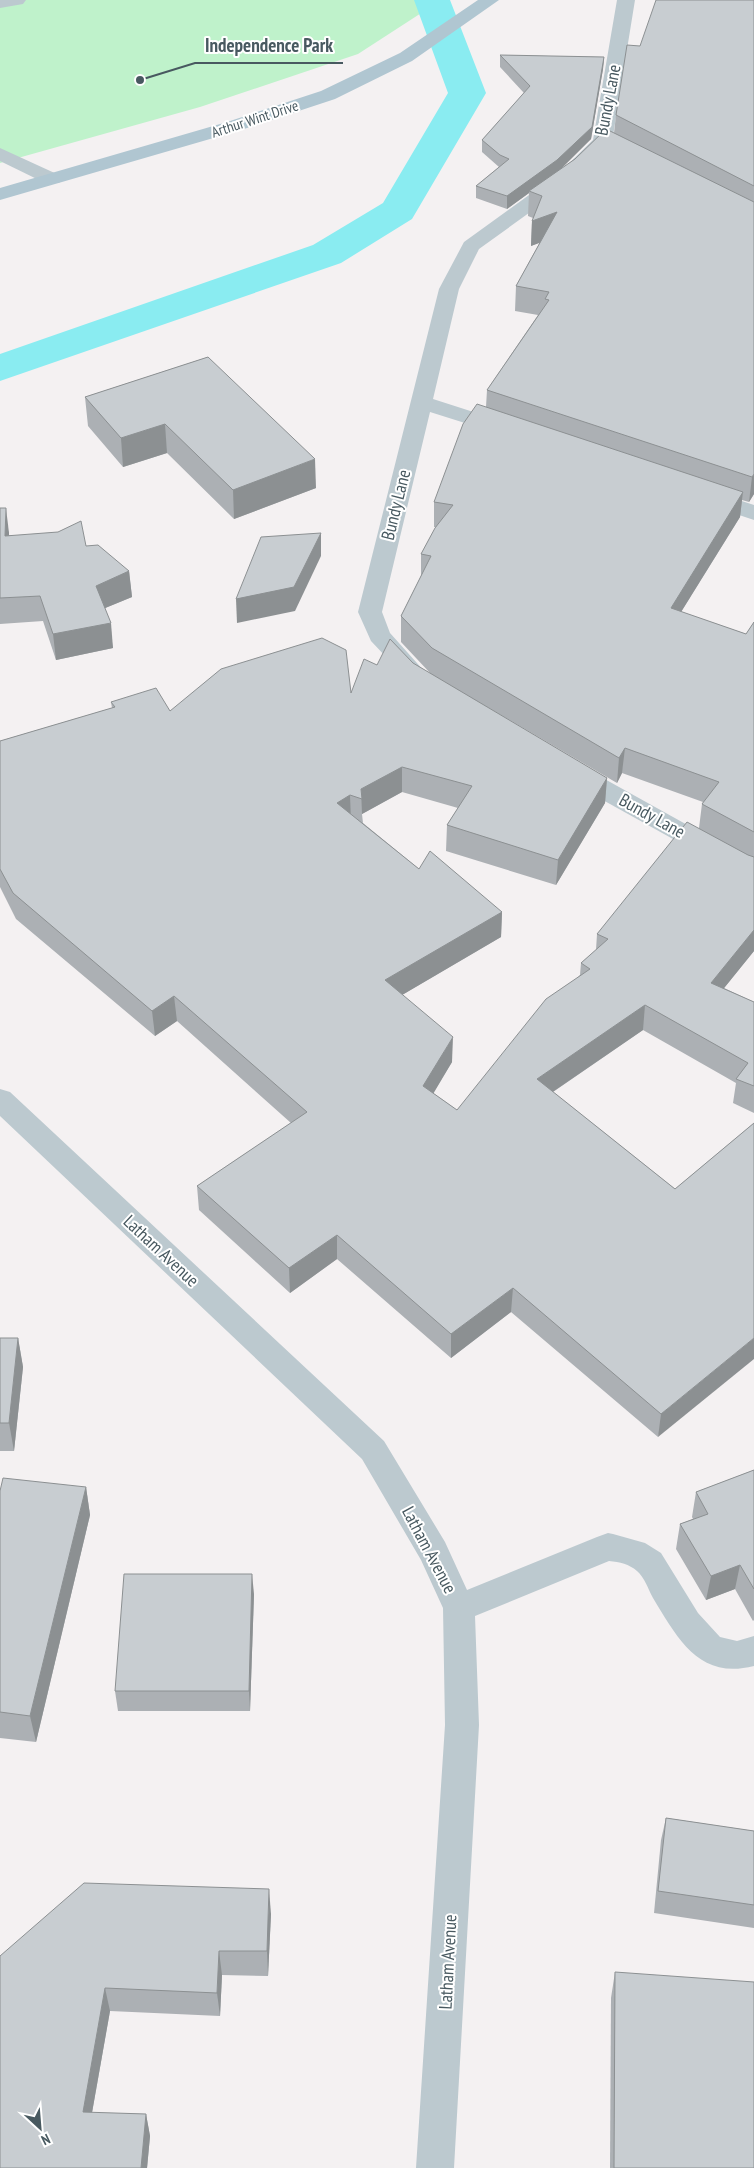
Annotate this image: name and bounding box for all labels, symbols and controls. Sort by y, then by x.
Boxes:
callout: Independence Park [195,29,343,63]
text: Independence Park [205,33,333,57]
street label: Bundy Lane [589,62,626,137]
street label: Arthur Wint Drive [209,96,301,142]
street label: Bundy Lane [376,467,415,543]
street label: Bundy Lane [615,788,689,843]
street label: Latham Avenue [119,1210,204,1291]
street label: Latham Avenue [397,1502,462,1597]
street label: Latham Avenue [434,1914,461,2010]
north arrow [15,2103,65,2153]
text: N [38,2130,53,2149]

